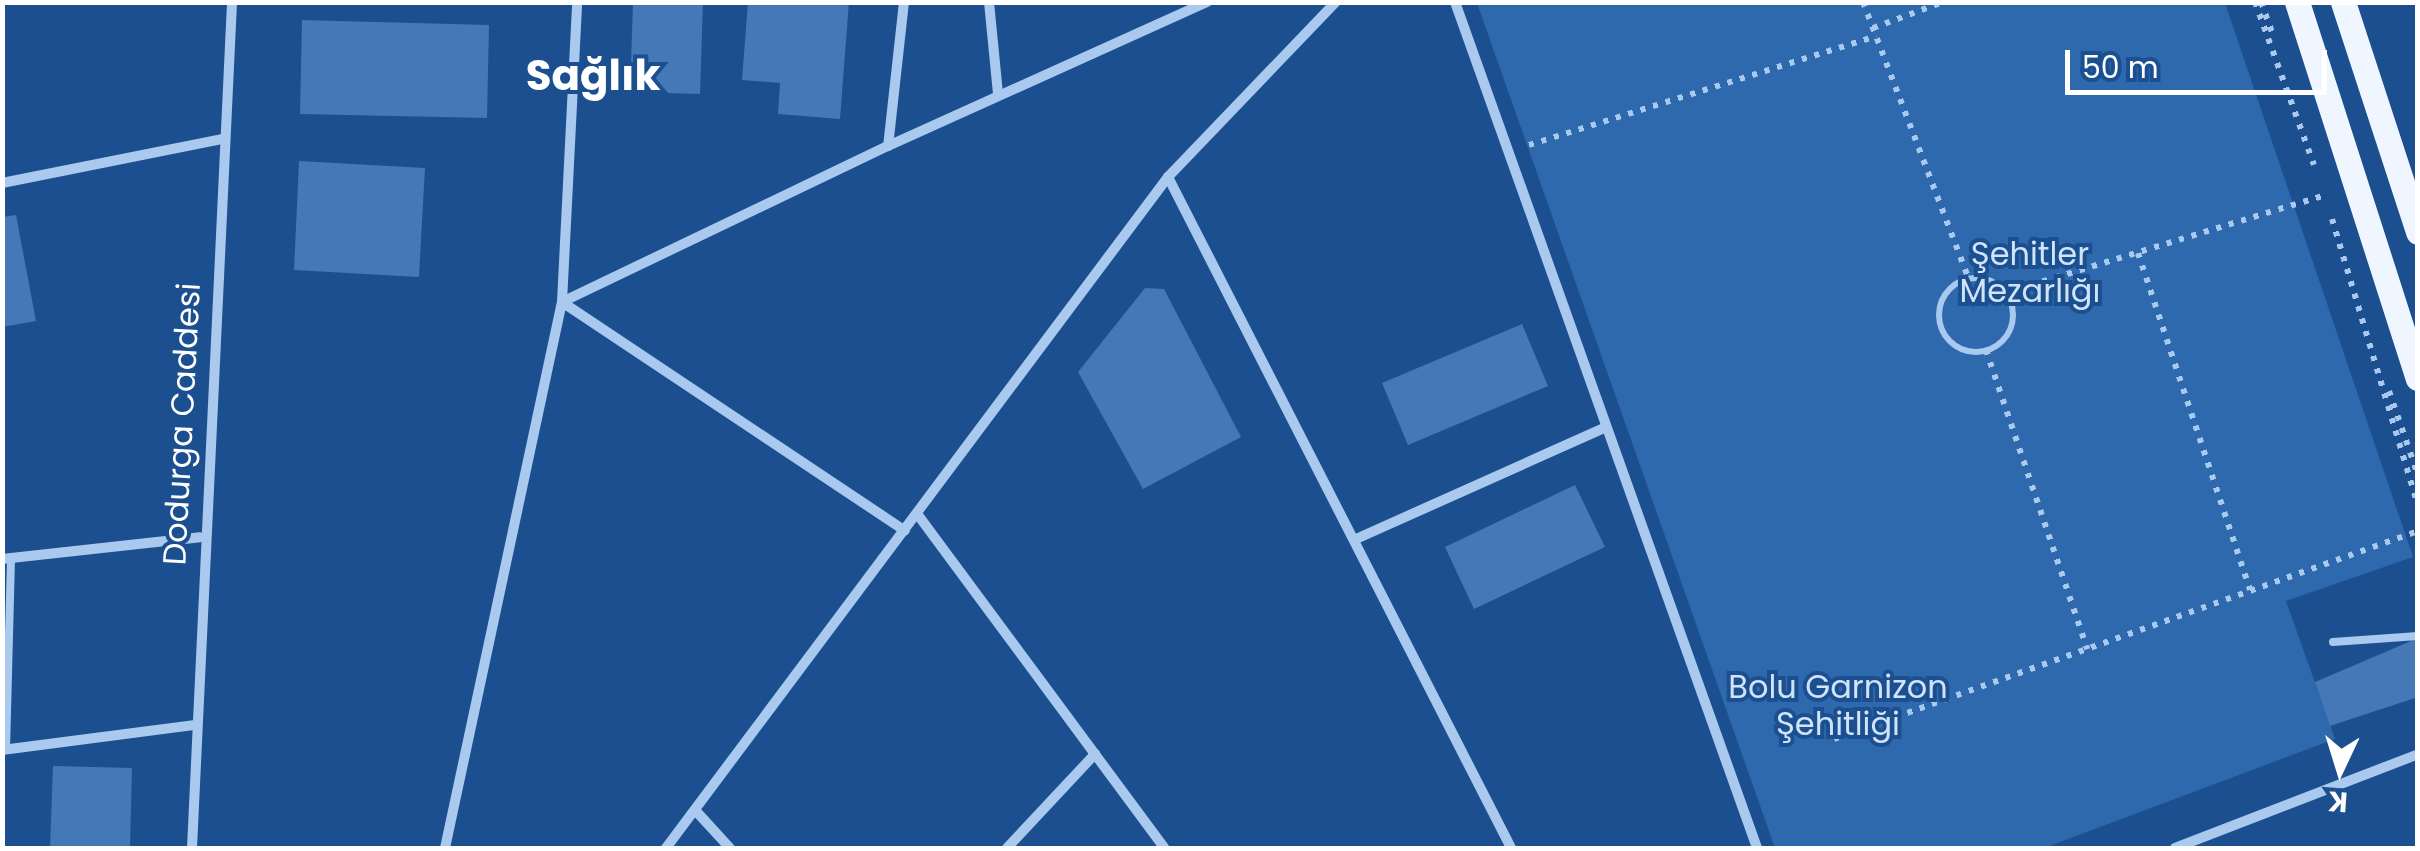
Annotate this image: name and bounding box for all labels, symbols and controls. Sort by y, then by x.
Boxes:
scale bar [2070,30,2332,92]
text: 50 m [2082,46,2159,89]
district label: Sağlık [526,51,660,101]
park label: Şehitler Mezarlığı [1960,236,2100,311]
street label: Dodurga Caddesi [155,282,209,566]
park label: Bolu Garnizon Şehitliği [1728,669,1948,744]
north arrow [2290,721,2390,821]
text: K [2327,781,2349,822]

